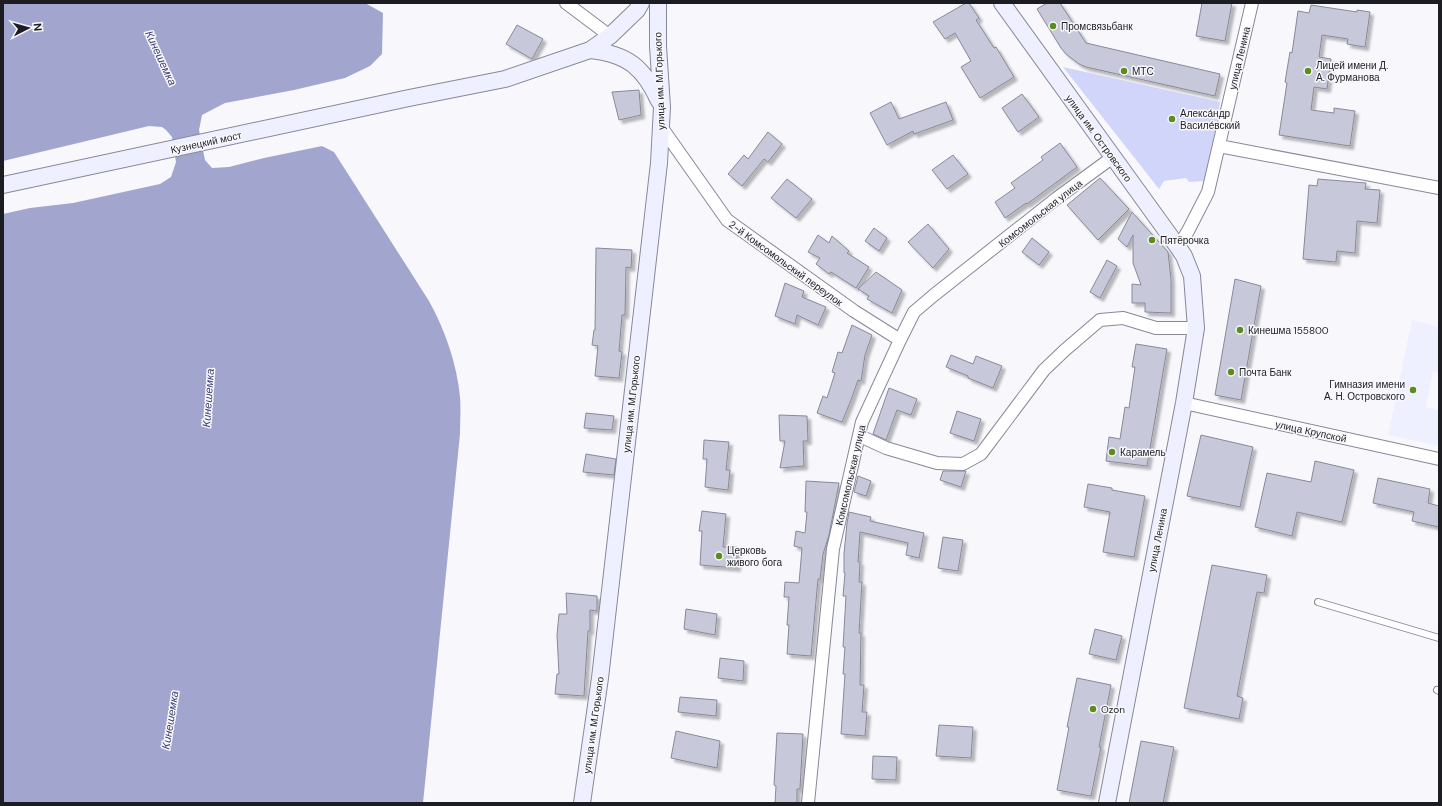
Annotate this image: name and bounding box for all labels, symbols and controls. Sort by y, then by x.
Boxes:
north arrow [8,8,48,48]
place label: Промсвязьбанк [1061,20,1133,33]
marker: Промсвязьбанк [1048,21,1058,31]
text: N [31,22,45,32]
street label: улица Ленина [1226,25,1253,91]
water label: Кинешемка [142,28,180,88]
street label: улица им. М.Горького [651,32,668,130]
place label: Лицей имени Д. А. Фурманова [1316,59,1388,84]
place label: МТС [1132,65,1154,78]
marker: МТС [1119,66,1129,76]
marker: Лицей имени Д. А. Фурманова [1303,66,1313,76]
street label: улица им. Островского [1062,92,1135,185]
place label: Алекса́ндр Василе́вский [1180,107,1240,132]
marker: Алекса́ндр Василе́вский [1167,114,1177,124]
street label: Кузнецкий мост [169,129,243,156]
street label: Комсомольская улица [996,176,1085,250]
street label: 2-й Комсомольский переулок [726,218,846,309]
place label: Пятёрочка [1160,234,1209,247]
marker: Пятёрочка [1147,235,1157,245]
place label: Кинешма 155800 [1248,324,1329,337]
marker: Кинешма 155800 [1235,325,1245,335]
street label: улица им. М.Горького [620,354,643,453]
place label: Почта Банк [1239,366,1292,379]
marker: Почта Банк [1226,367,1236,377]
water label: Кинешемка [199,368,217,428]
place label: Гимназия имени А. Н. Островского [1324,378,1405,403]
marker: Гимназия имени А. Н. Островского [1408,385,1418,395]
street label: улица Крупской [1274,418,1348,445]
street label: Комсомольская улица [833,423,868,527]
place label: Карамель [1120,446,1166,459]
marker: Карамель [1107,447,1117,457]
street label: улица Ленина [1145,507,1170,573]
place label: Церковь живого бога [727,544,782,569]
marker: Церковь живого бога [714,551,724,561]
street label: улица им. М.Горького [580,675,607,774]
water label: Кинешемка [158,690,182,750]
place label: Ozon [1101,703,1125,716]
marker: Ozon [1088,704,1098,714]

